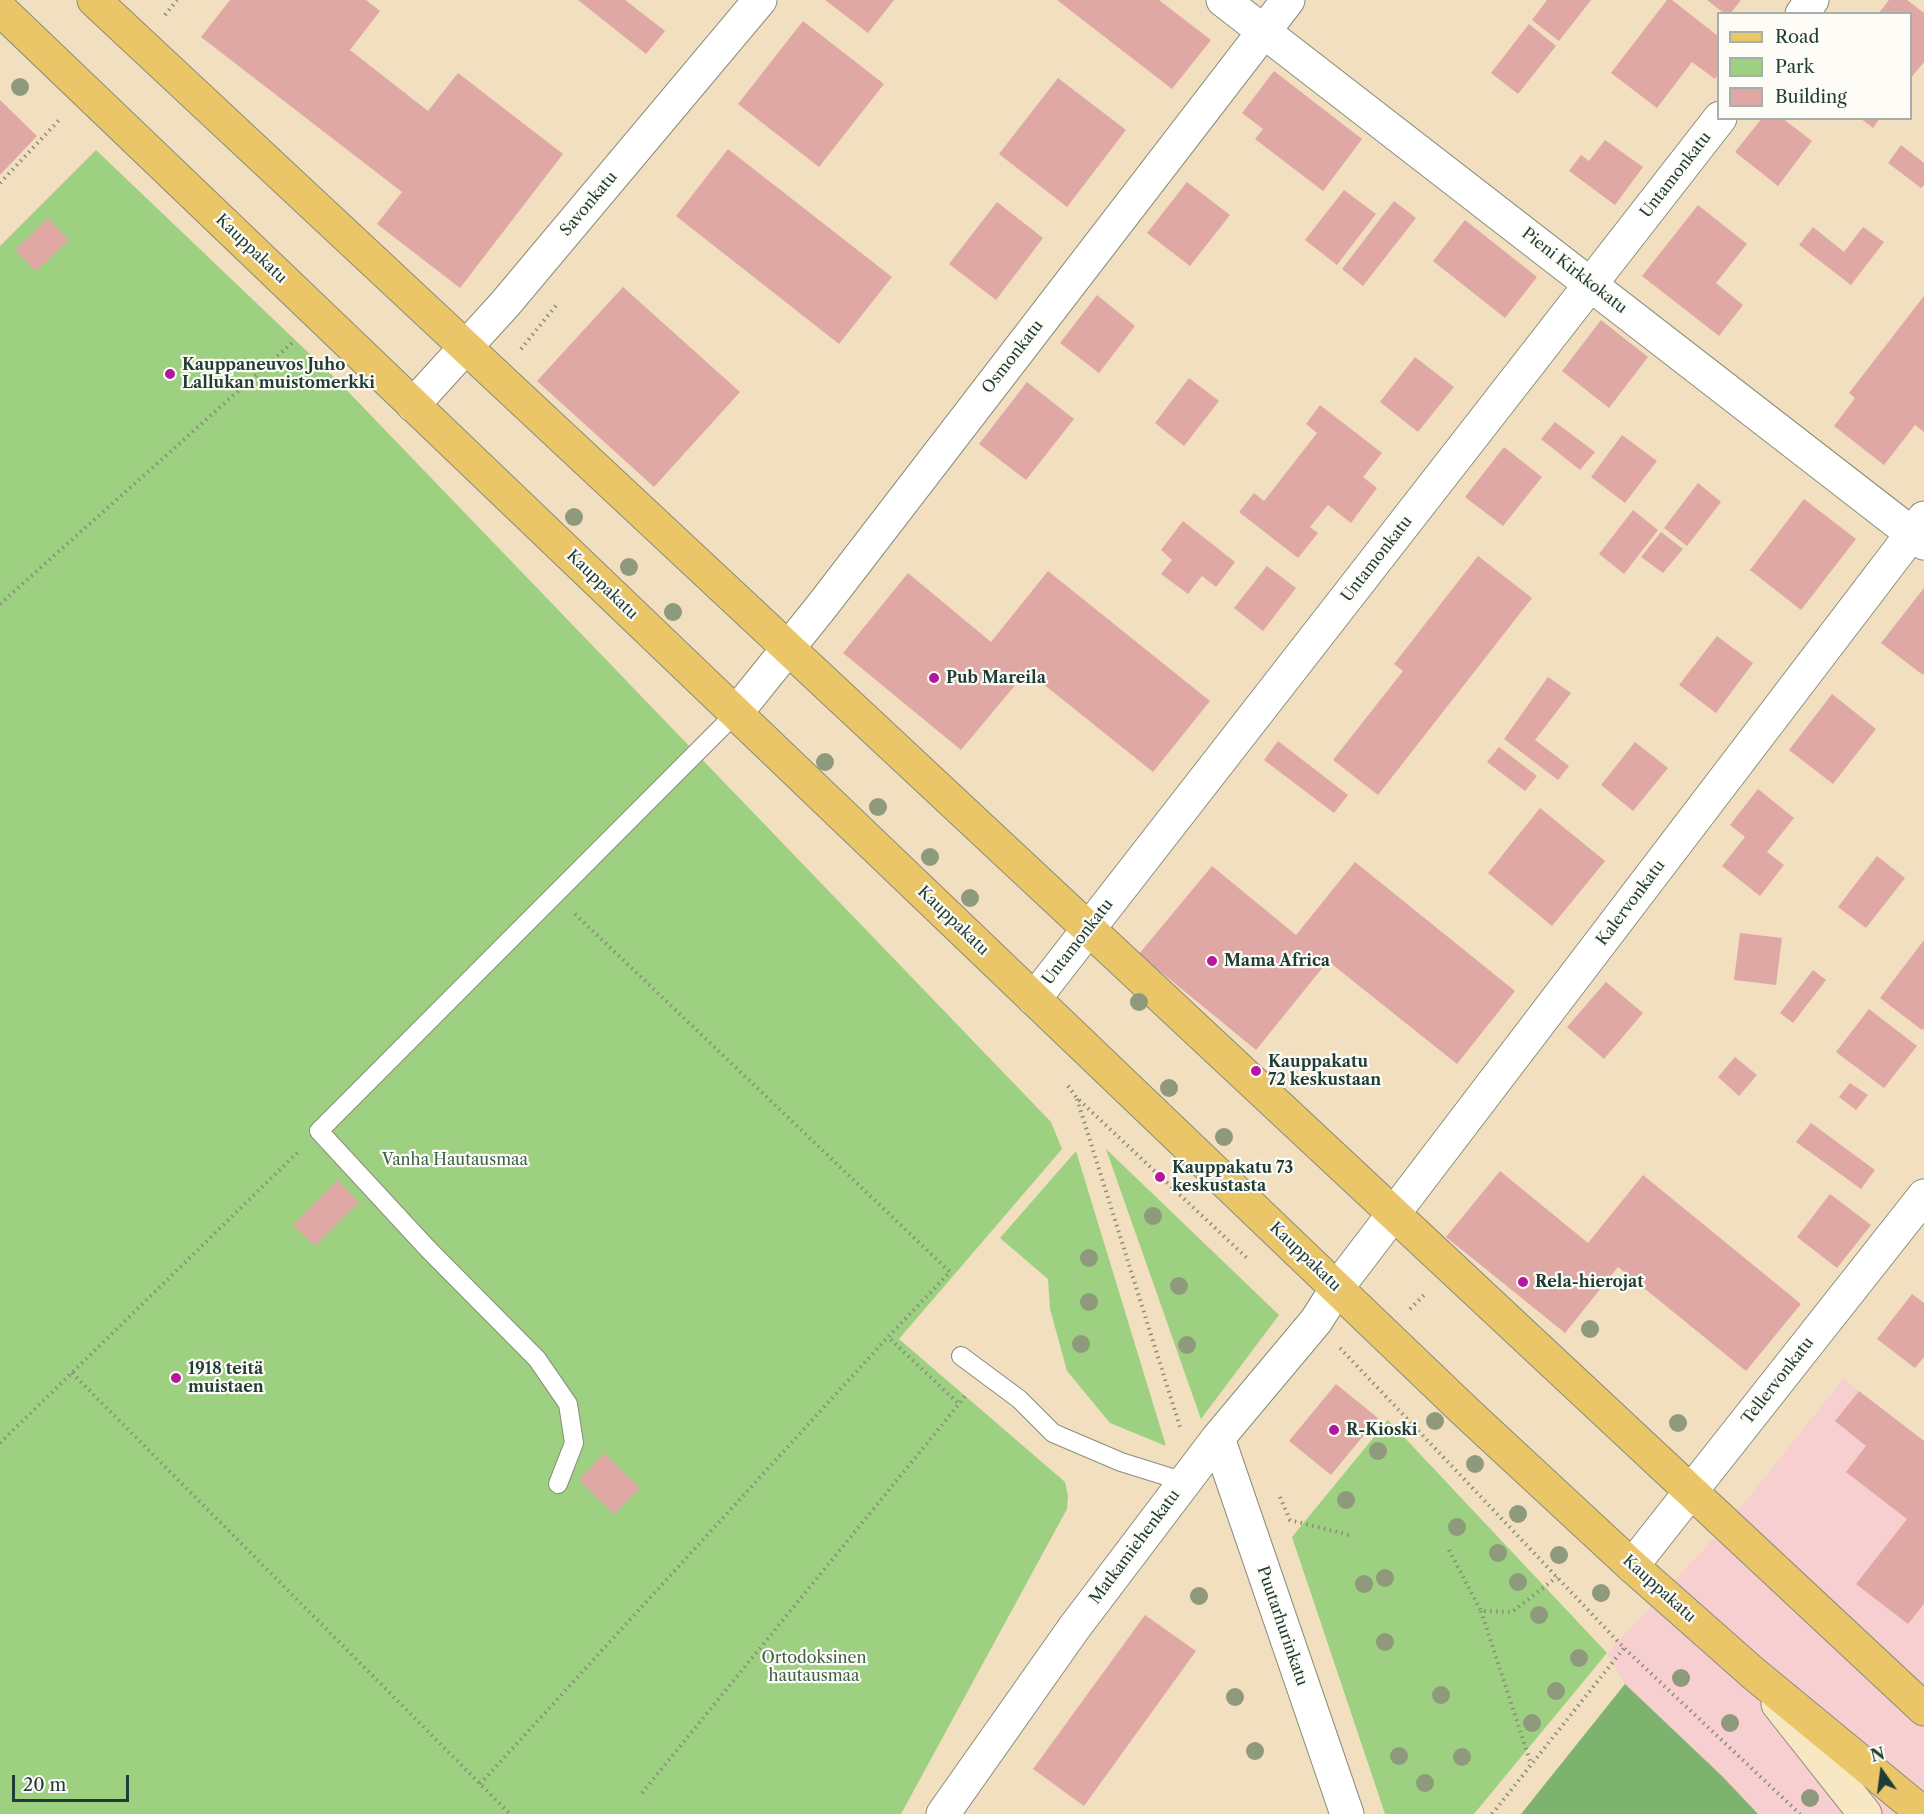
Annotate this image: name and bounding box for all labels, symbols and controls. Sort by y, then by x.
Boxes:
legend [1717,12,1912,120]
text: Road [1775,26,1820,48]
text: Park [1775,56,1814,78]
text: Building [1775,86,1847,108]
street label: Untamonkatu [1637,128,1715,222]
street label: Savonkatu [556,168,622,240]
street label: Kauppakatu [211,210,291,288]
street label: Pieni Kirkkokatu [1518,224,1630,318]
street label: Osmonkatu [978,316,1048,398]
place label: Kauppaneuvos Juho Lallukan muistomerkki [182,355,375,393]
marker: Kauppaneuvos Juho Lallukan muistomerkki [163,367,177,381]
street label: Untamonkatu [1338,512,1416,606]
street label: Kauppakatu [562,546,642,624]
place label: Pub Mareila [946,668,1046,688]
marker: Pub Mareila [927,671,941,685]
street label: Kalervonkatu [1593,856,1669,950]
street label: Kauppakatu [913,882,993,960]
street label: Untamonkatu [1039,895,1117,989]
place label: Mama Africa [1224,951,1330,971]
marker: Mama Africa [1205,954,1219,968]
place label: Kauppakatu 72 keskustaan [1268,1052,1381,1090]
marker: Kauppakatu 72 keskustaan [1249,1064,1263,1078]
park label: Vanha Hautausmaa [382,1150,528,1170]
place label: Kauppakatu 73 keskustasta [1172,1158,1293,1196]
marker: Kauppakatu 73 keskustasta [1153,1170,1167,1184]
street label: Kauppakatu [1265,1218,1345,1296]
place label: Rela-hierojat [1535,1272,1644,1292]
marker: Rela-hierojat [1516,1275,1530,1289]
street label: Tellervonkatu [1738,1334,1818,1428]
place label: 1918 teitä muistaen [188,1359,264,1397]
marker: 1918 teitä muistaen [169,1371,183,1385]
place label: R-Kioski [1346,1420,1418,1440]
marker: R-Kioski [1327,1423,1341,1437]
street label: Matkamiehenkatu [1086,1486,1184,1608]
street label: Kauppakatu [1618,1551,1700,1627]
street label: Puutarhurinkatu [1252,1564,1312,1688]
park label: Ortodoksinen hautausmaa [761,1648,867,1686]
north arrow [1852,1742,1912,1802]
text: N [1868,1743,1887,1766]
scale bar [15,1763,132,1801]
text: 20 m [23,1774,66,1796]

